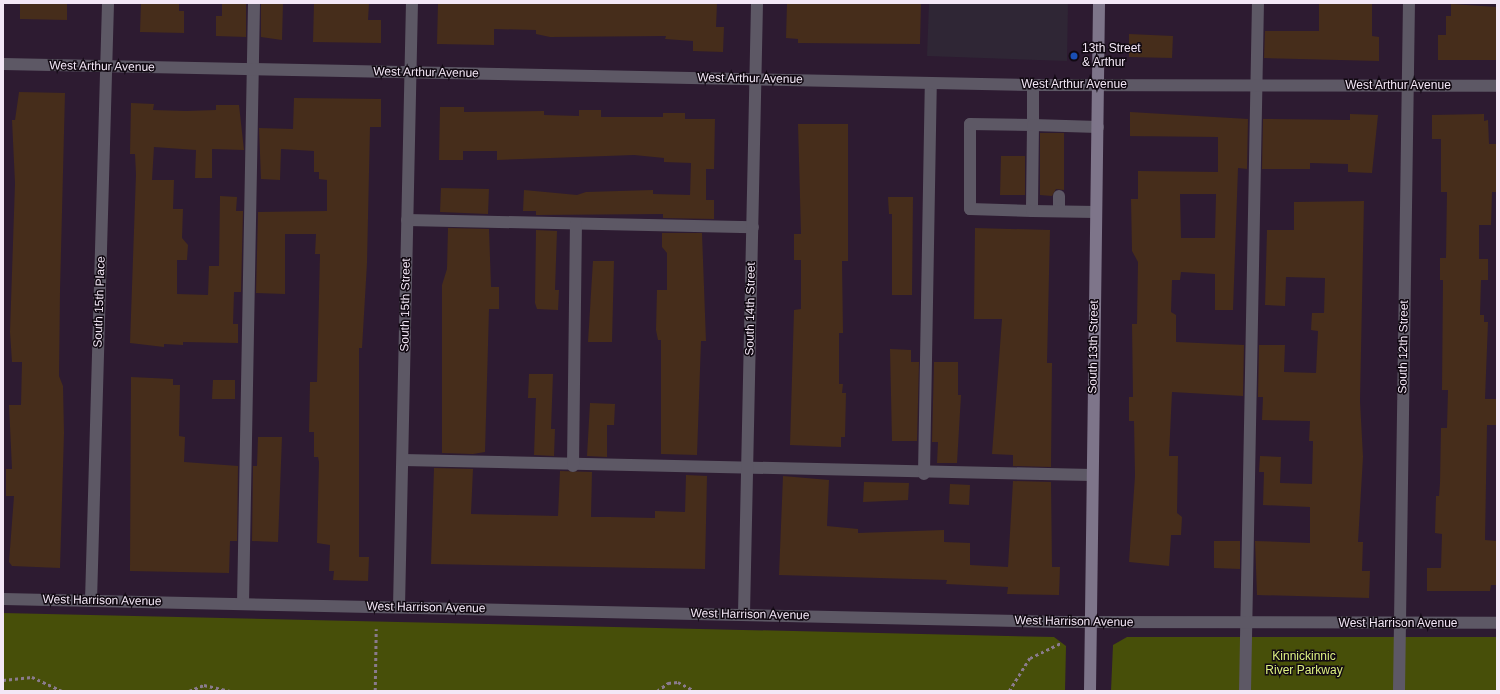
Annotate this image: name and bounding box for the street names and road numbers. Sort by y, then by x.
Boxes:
street label: West Arthur Avenue [48,59,156,75]
street label: West Arthur Avenue [372,65,480,81]
street label: West Arthur Avenue [696,71,804,87]
street label: West Arthur Avenue [1021,78,1127,92]
street label: West Arthur Avenue [1345,79,1451,93]
street label: South 15th Place [91,256,109,348]
street label: South 15th Street [398,258,414,352]
street label: South 14th Street [743,262,759,356]
street label: South 13th Street [1086,300,1102,394]
street label: South 12th Street [1396,300,1412,394]
street label: West Harrison Avenue [42,593,162,609]
street label: West Harrison Avenue [366,600,486,616]
street label: West Harrison Avenue [690,607,810,623]
street label: West Harrison Avenue [1014,614,1134,630]
street label: West Harrison Avenue [1338,617,1458,631]

